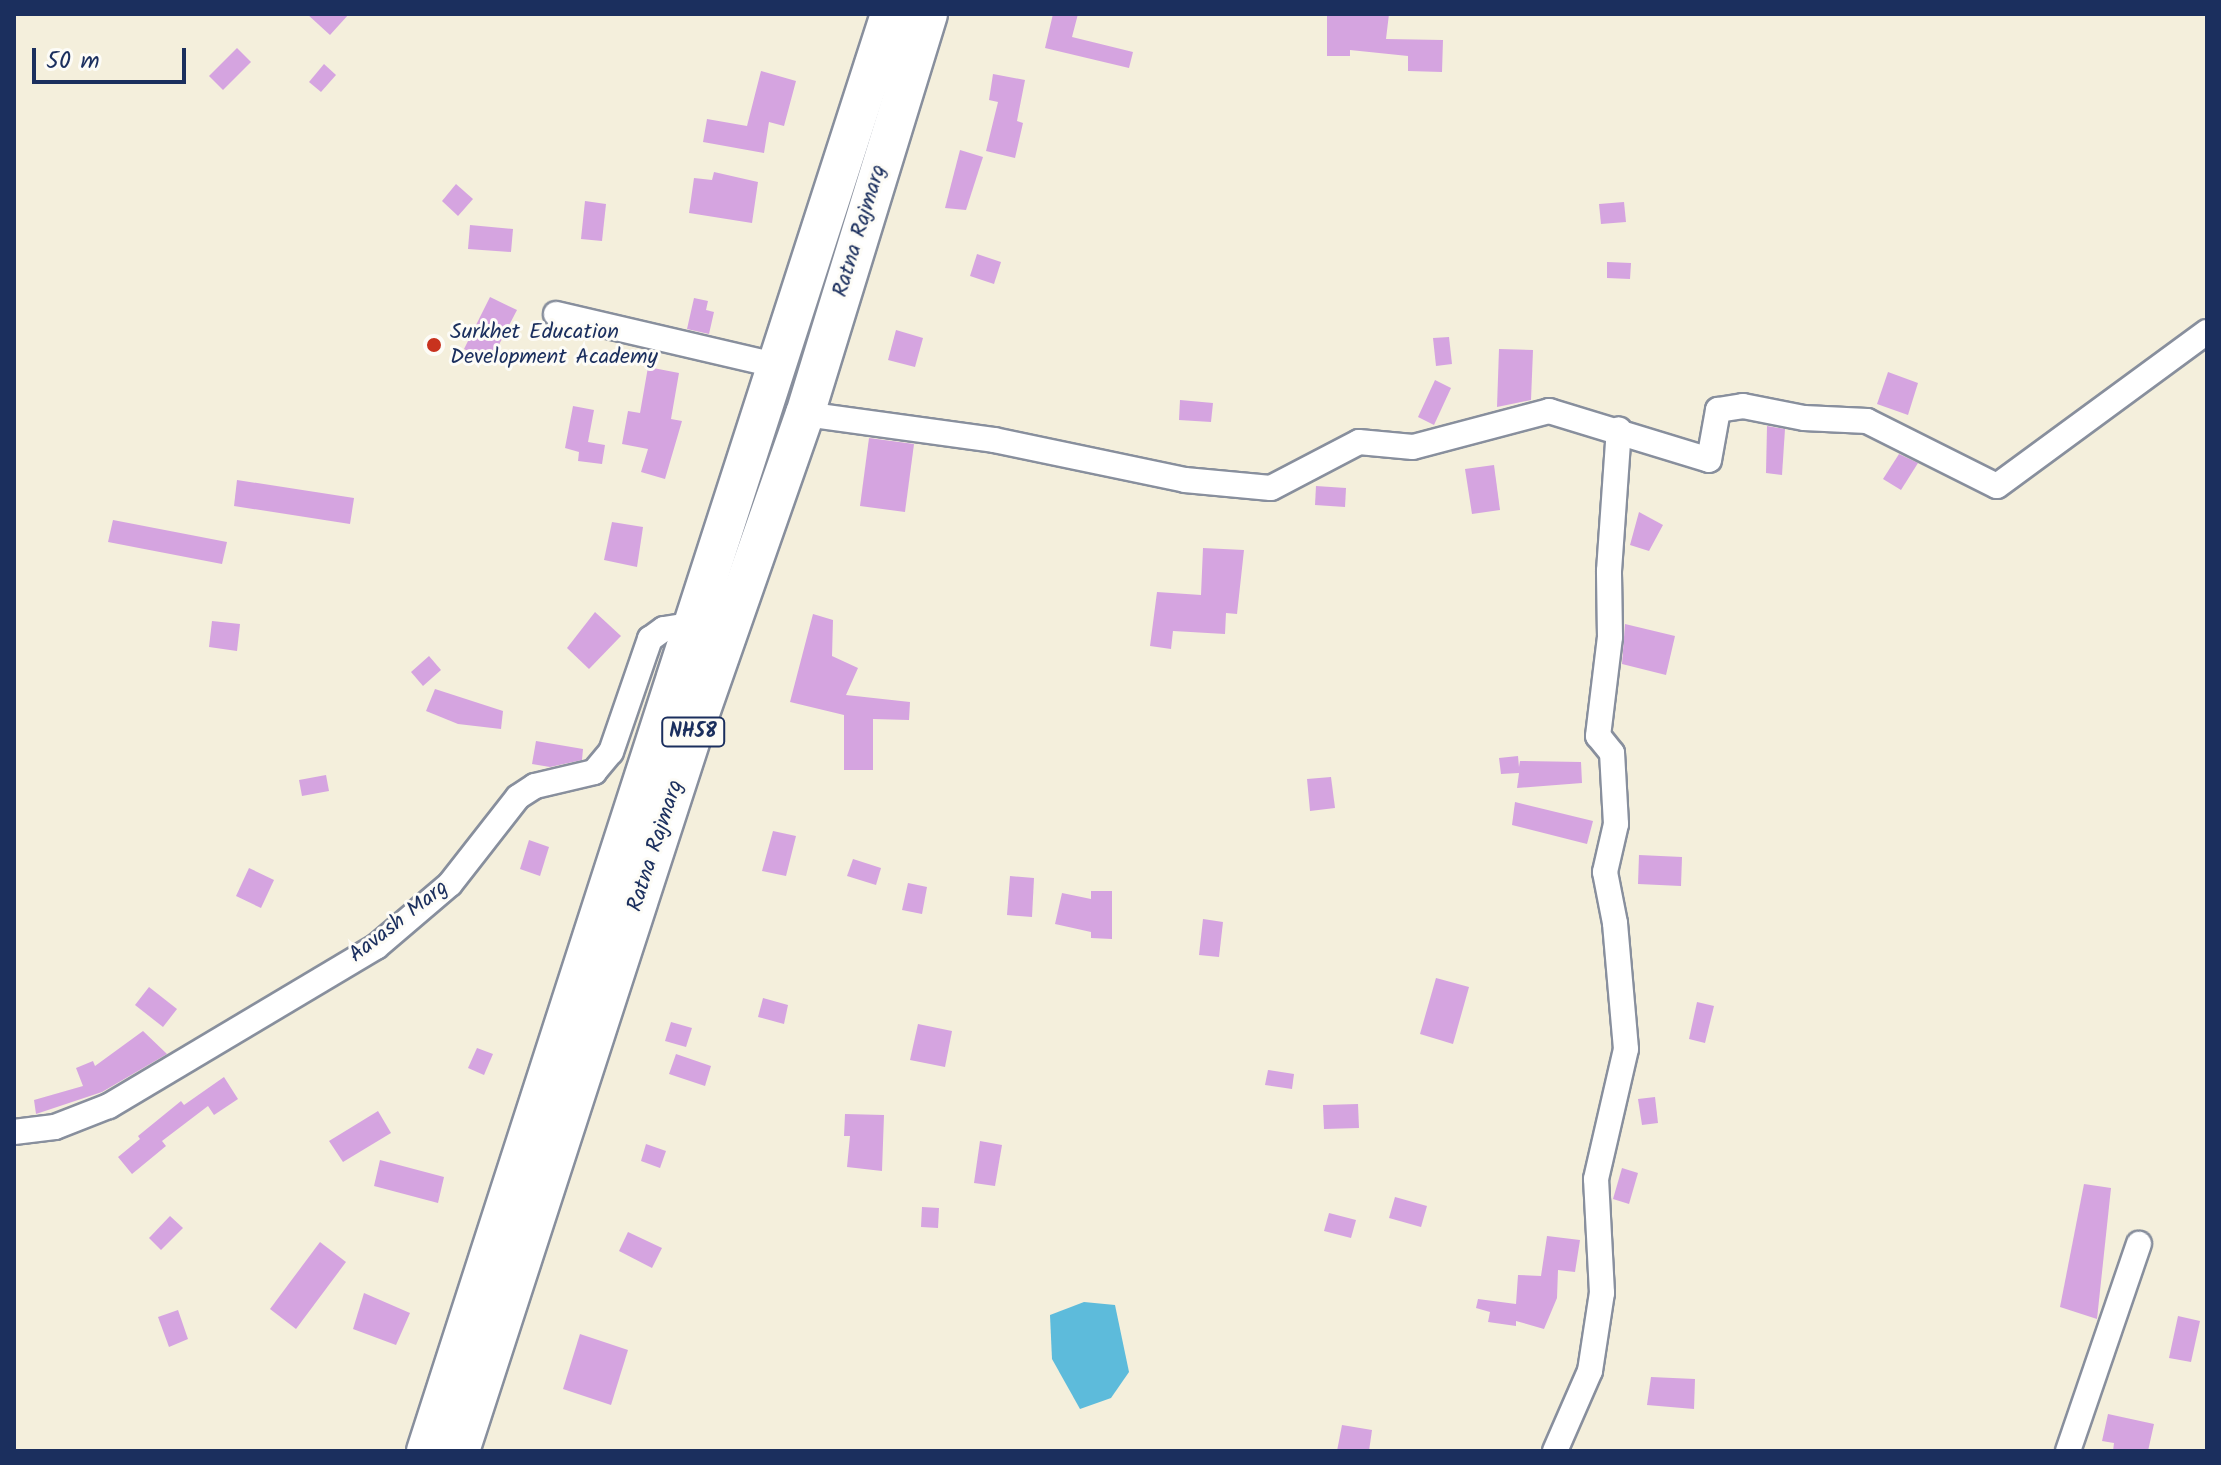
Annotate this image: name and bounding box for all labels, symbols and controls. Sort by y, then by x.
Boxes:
scale bar [36,32,190,82]
text: 50 m [46,42,100,81]
street label: Ratna Rajmarg [827,162,893,300]
place label: Surkhet Education Development Academy [450,319,658,370]
marker: Surkhet Education Development Academy [425,336,443,354]
road number: NH58 [661,716,725,748]
street label: Ratna Rajmarg [622,777,690,915]
street label: Aavash Marg [344,875,454,969]

